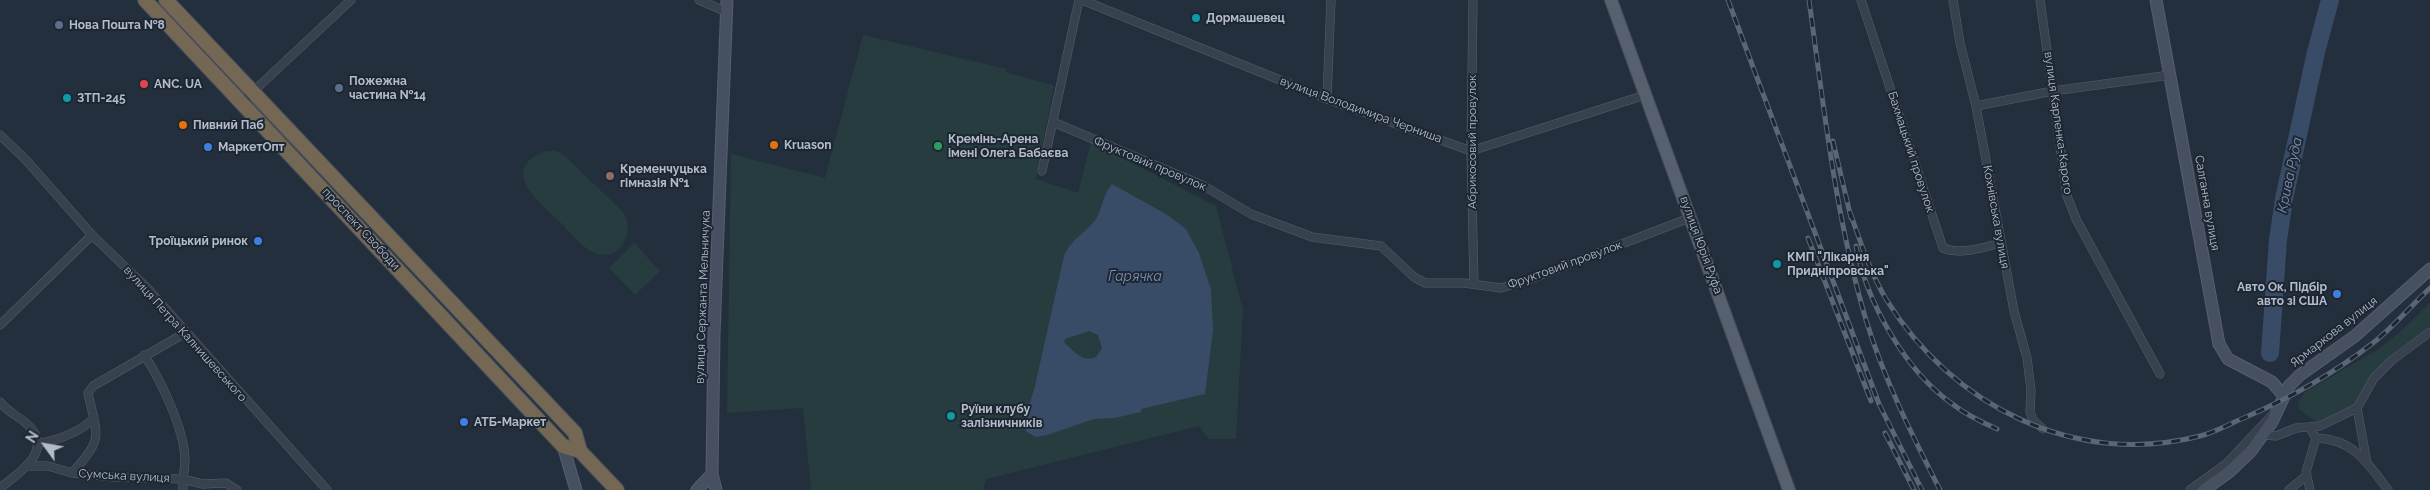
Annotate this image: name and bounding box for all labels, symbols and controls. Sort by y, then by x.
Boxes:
place label: Дормашевец [1206,11,1285,25]
marker: Дормашевец [1190,12,1202,24]
place label: Нова Пошта №8 [69,18,165,32]
marker: Нова Пошта №8 [53,19,65,31]
street label: вулиця Карпенка-Карого [2041,51,2075,195]
place label: Пожежна частина №14 [349,74,426,102]
street label: вулиця Володимира Черниша [1278,74,1444,146]
street label: Абрикосовий провулок [1465,75,1479,209]
place label: ANC. UA [154,77,202,91]
marker: ANC. UA [138,78,150,90]
marker: Пожежна частина №14 [333,82,345,94]
street label: Бахмацький провулок [1885,90,1937,214]
place label: ЗТП-245 [77,91,126,105]
marker: ЗТП-245 [61,92,73,104]
place label: Пивний Паб [193,118,264,132]
marker: Пивний Паб [177,119,189,131]
place label: Кремінь-Арена імені Олега Бабаєва [948,132,1068,160]
street label: Фруктовий провулок [1092,134,1208,194]
water label: Крива Руда [2274,136,2306,214]
place label: Kruason [784,138,831,152]
marker: Kruason [768,139,780,151]
place label: МаркетОпт [218,140,285,154]
marker: Кремінь-Арена імені Олега Бабаєва [932,140,944,152]
marker: МаркетОпт [202,141,214,153]
street label: Салганна вулиця [2192,154,2222,252]
place label: Кременчуцька гімназія №1 [620,162,707,190]
street label: Кохнівська вулиця [1980,164,2012,270]
marker: Кременчуцька гімназія №1 [604,170,616,182]
street label: проспект Свободи [319,185,403,273]
street label: вулиця Юрія Руфа [1677,194,1725,296]
street label: вулиця Сержанта Мельничука [693,210,713,384]
place label: Троїцький ринок [149,234,248,248]
marker: Троїцький ринок [252,235,264,247]
street label: Фруктовий провулок [1506,238,1624,292]
place label: КМП "Лікарня Придніпровська" [1787,250,1889,278]
marker: КМП "Лікарня Придніпровська" [1771,258,1783,270]
street label: вулиця Петра Калнишевського [120,263,250,405]
water label: Гарячка [1108,269,1162,285]
place label: Авто Ок, Підбір авто зі США [2237,280,2327,308]
marker: Авто Ок, Підбір авто зі США [2331,288,2343,300]
street label: Ярмаркова вулиця [2288,294,2380,370]
place label: Руїни клубу залізничників [961,402,1042,430]
marker: Руїни клубу залізничників [945,410,957,422]
place label: АТБ-Маркет [474,415,546,429]
marker: АТБ-Маркет [458,416,470,428]
north arrow [20,420,70,470]
text: N [23,428,42,446]
street label: Сумська вулиця [78,466,170,486]

